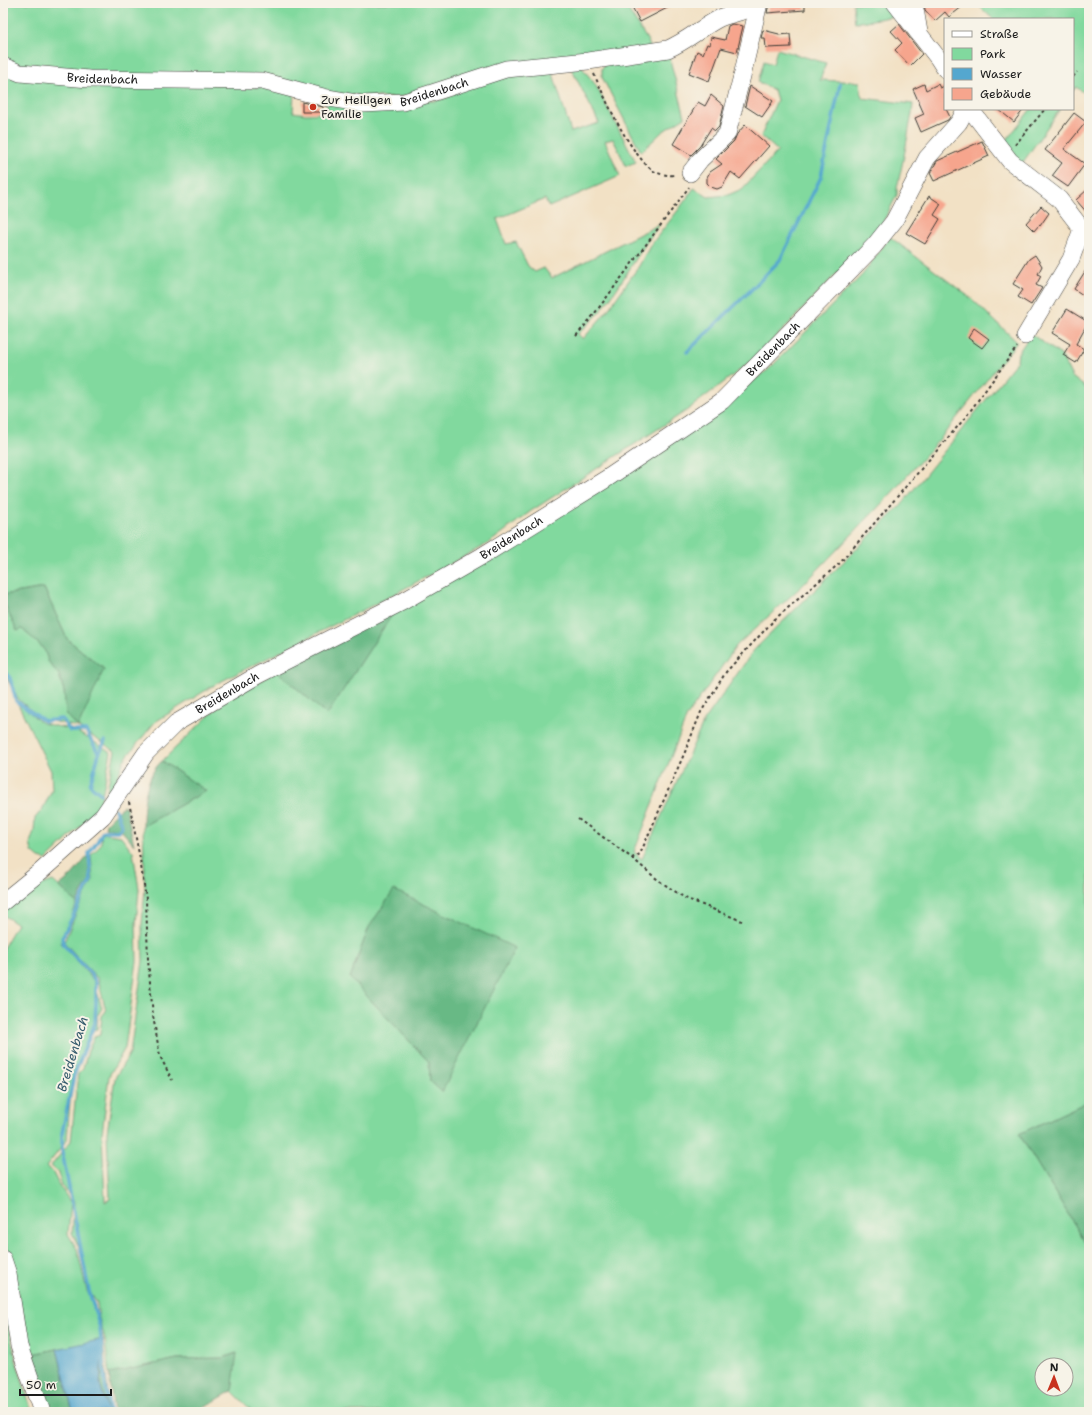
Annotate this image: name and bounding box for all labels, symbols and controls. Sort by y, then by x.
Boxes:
legend [944,18,1074,110]
text: Straße [980,26,1019,42]
text: Park [980,46,1006,62]
text: Wasser [980,66,1022,82]
street label: Breidenbach [66,69,138,88]
street label: Breidenbach [400,74,470,110]
text: Gebäude [980,86,1031,102]
place label: Zur Heiligen Familie [321,92,391,122]
marker: Zur Heiligen Familie [308,102,318,112]
street label: Breidenbach [742,318,804,380]
street label: Breidenbach [477,512,546,563]
street label: Breidenbach [192,668,262,718]
water label: Breidenbach [53,1014,92,1094]
north arrow [1034,1357,1074,1397]
text: N [1050,1360,1059,1375]
scale bar [20,1371,111,1397]
text: 50 m [26,1377,56,1393]

